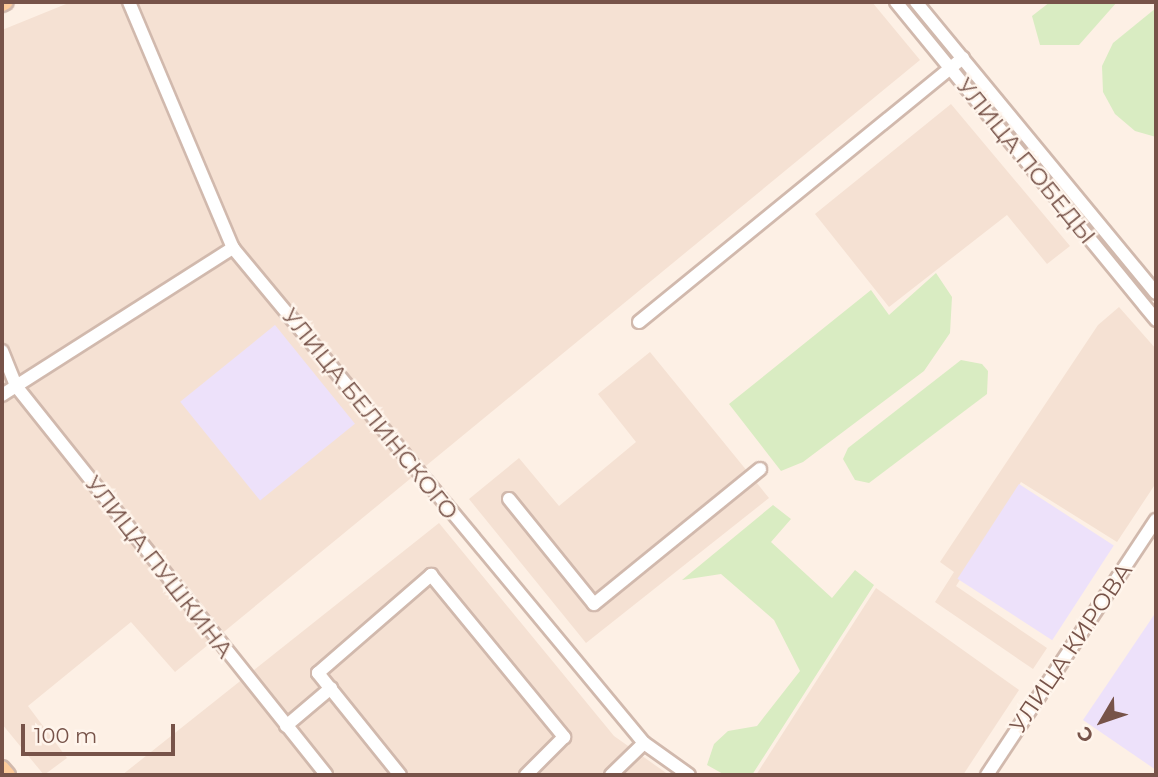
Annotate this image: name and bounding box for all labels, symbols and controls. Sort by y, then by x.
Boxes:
street label: УЛИЦА ПОБЕДЫ [951,72,1101,250]
street label: УЛИЦА БЕЛИНСКОГО [276,303,464,525]
street label: УЛИЦА ПУШКИНА [79,470,239,664]
street label: УЛИЦА КИРОВА [1004,558,1138,738]
north arrow [1067,686,1137,756]
scale bar [24,710,178,754]
text: С [1072,722,1099,747]
text: 100 m [34,723,97,748]

